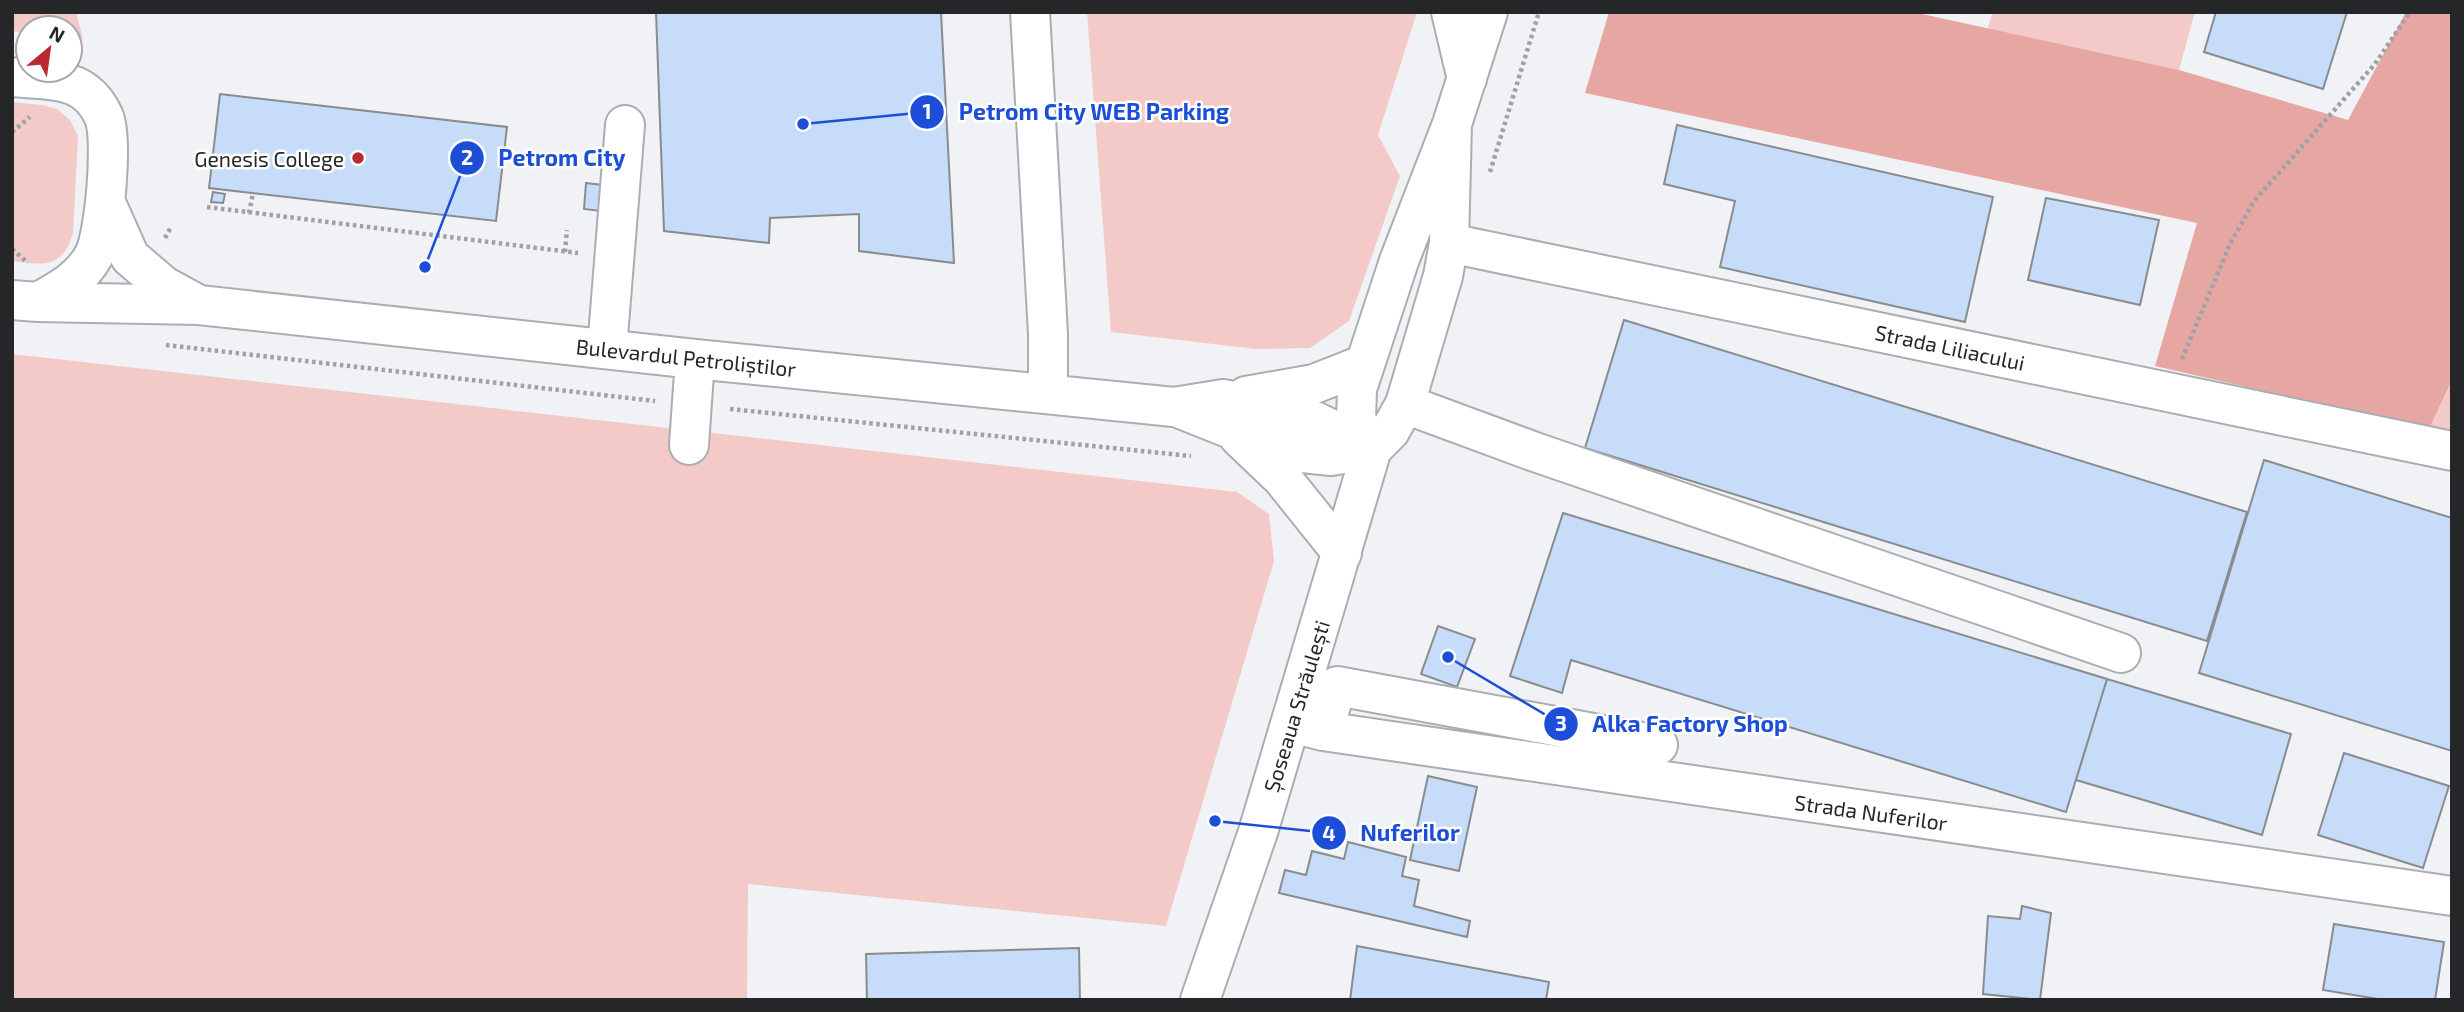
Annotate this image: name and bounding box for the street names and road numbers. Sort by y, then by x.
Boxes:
street label: Strada Liliacului [1873,319,2027,375]
street label: Bulevardul Petroliștilor [575,333,798,383]
street label: Șoseaua Străulești [1258,617,1336,796]
street label: Strada Nuferilor [1793,789,1950,835]

